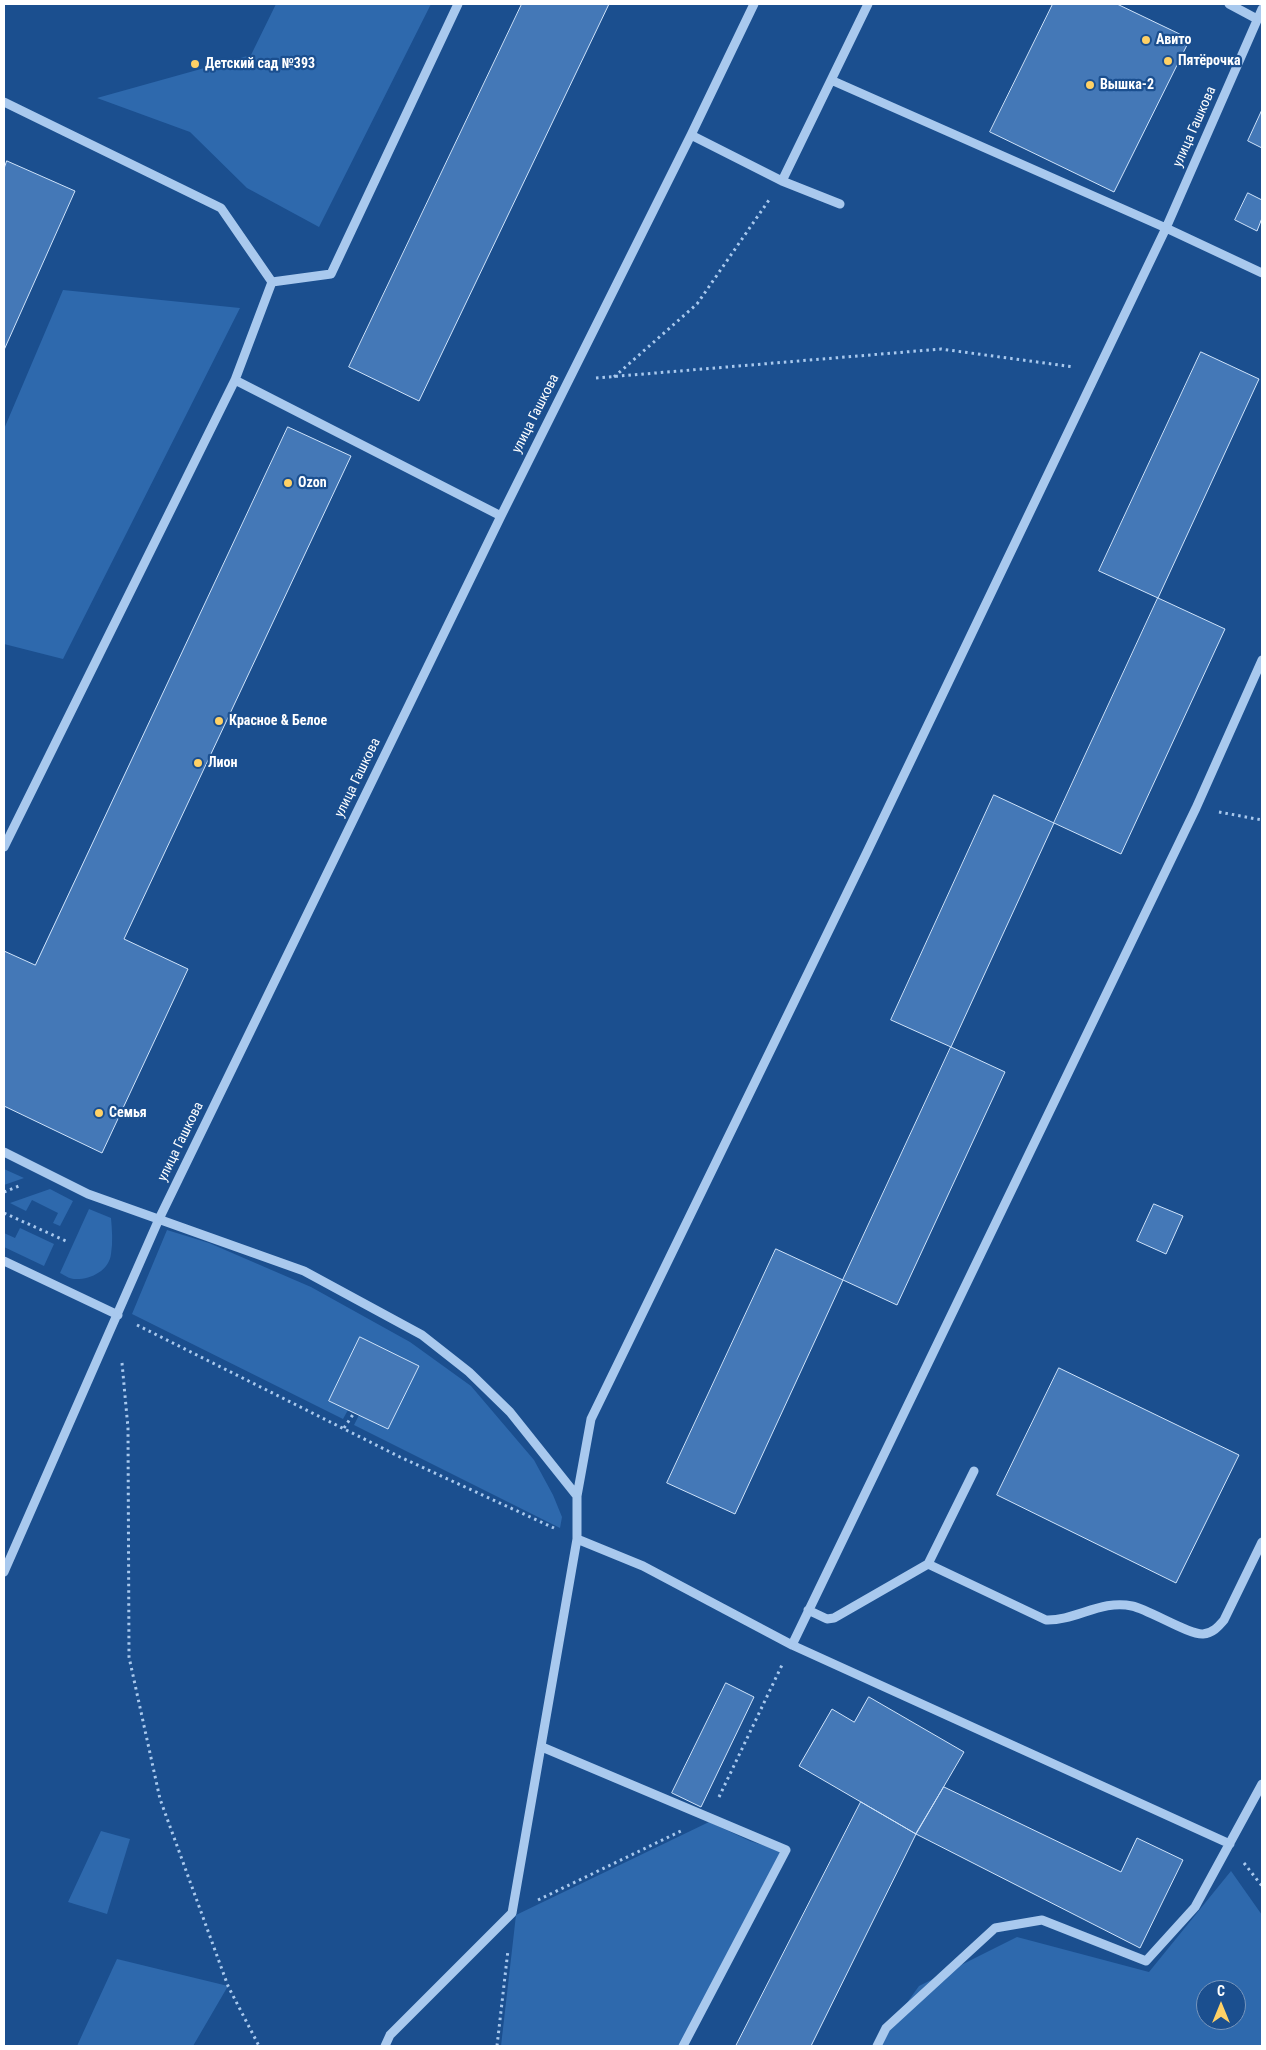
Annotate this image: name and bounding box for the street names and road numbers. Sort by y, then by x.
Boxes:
street label: улица Гашкова [1170,84,1220,170]
street label: улица Гашкова [509,372,563,456]
street label: улица Гашкова [332,735,384,821]
street label: улица Гашкова [155,1099,207,1185]

